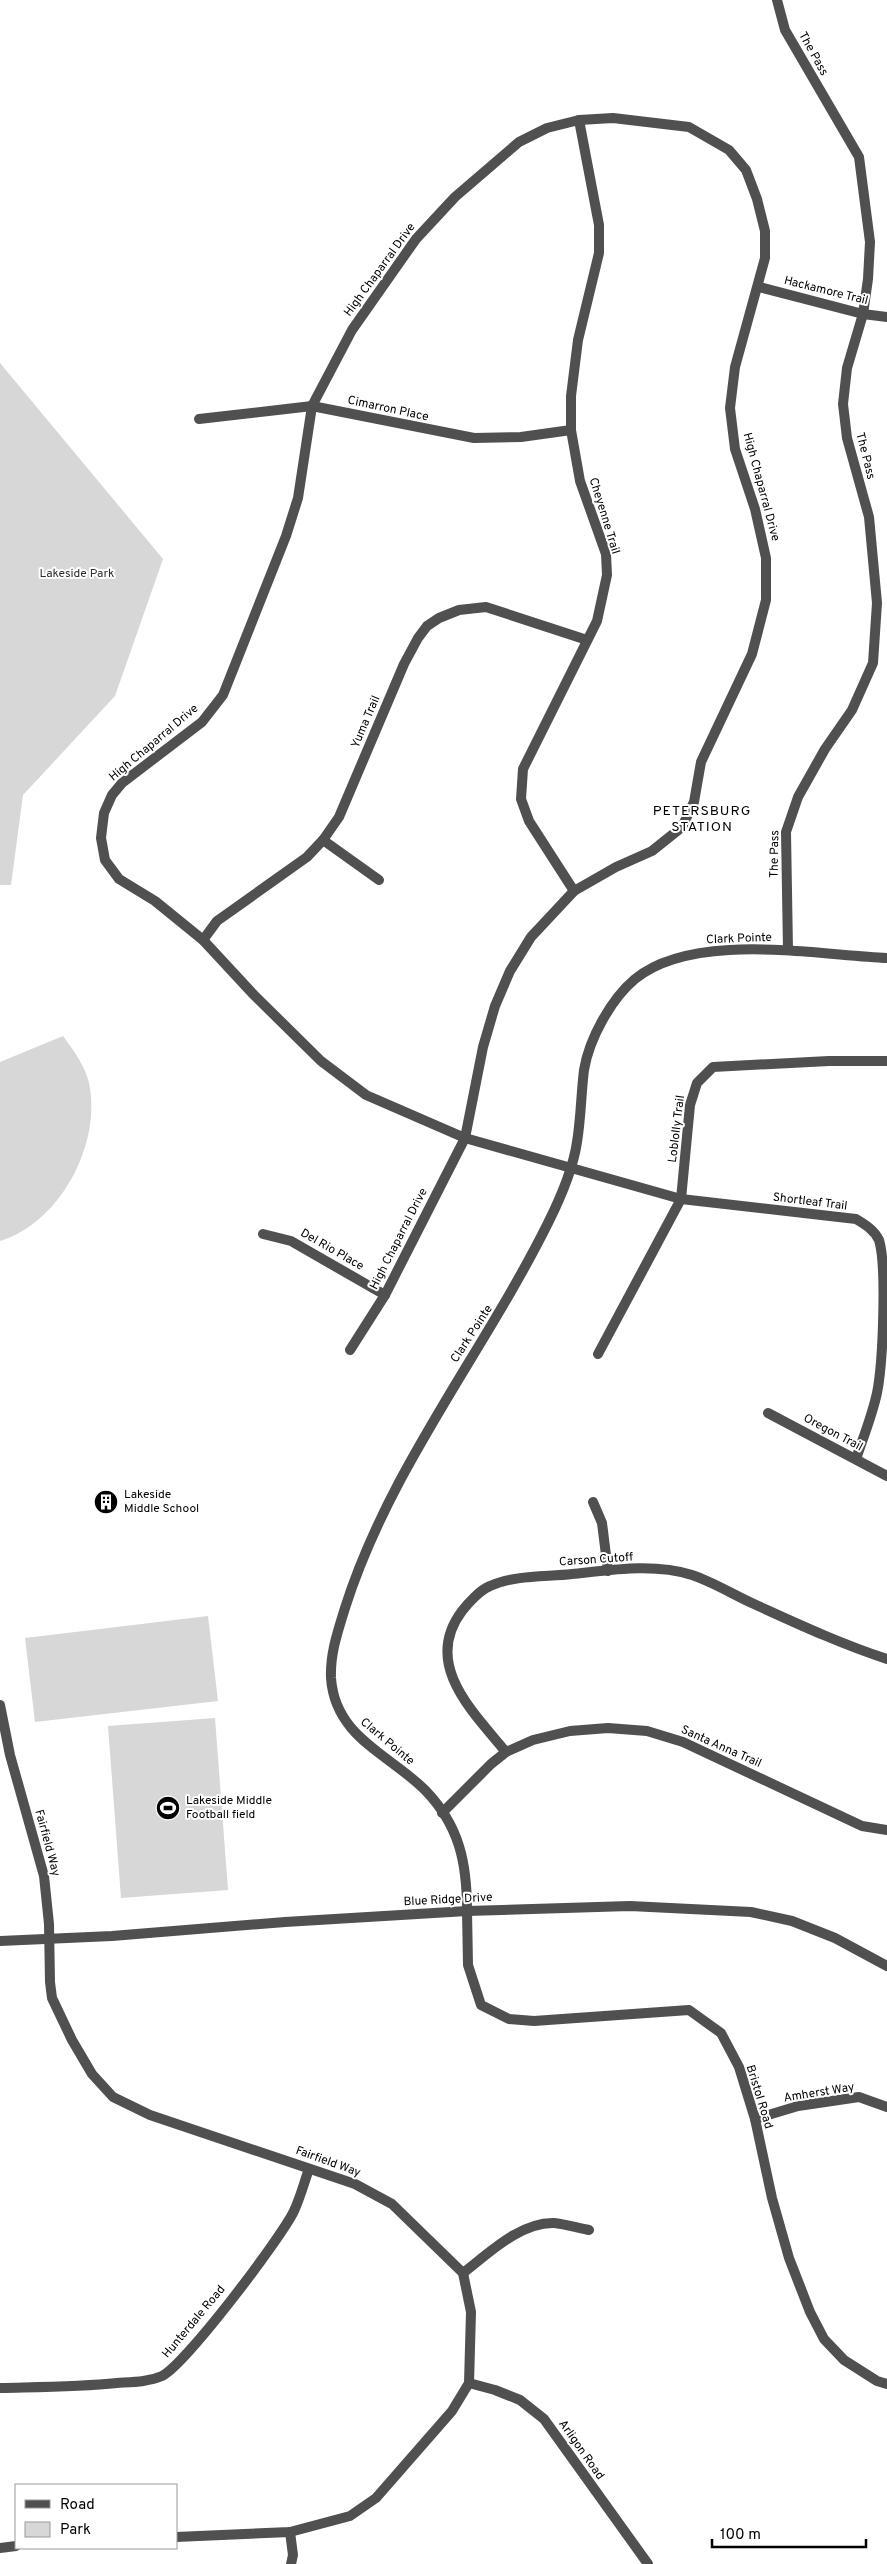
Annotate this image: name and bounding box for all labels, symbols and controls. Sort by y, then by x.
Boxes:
street label: The Pass [794,29,832,79]
street label: High Chaparral Drive [341,220,419,320]
street label: Hackamore Trail [782,273,870,309]
street label: Cimarron Place [346,393,430,425]
street label: High Chaparral Drive [739,431,783,543]
street label: The Pass [851,431,879,481]
street label: Cheyenne Trail [585,476,623,556]
park label: Lakeside Park [40,566,114,582]
street label: Yuma Trail [348,693,384,751]
street label: High Chaparral Drive [106,701,202,785]
district label: PETERSBURG STATION [653,803,751,836]
street label: The Pass [767,830,783,878]
street label: Clark Pointe [706,930,772,948]
street label: Loblolly Trail [665,1094,689,1164]
street label: High Chaparral Drive [366,1185,432,1293]
street label: Shortleaf Trail [772,1189,848,1215]
street label: Del Rio Place [297,1225,367,1275]
street label: Clark Pointe [447,1302,497,1366]
street label: Oregon Trail [800,1411,866,1455]
place label: Lakeside Middle School [124,1487,199,1517]
building icon: Lakeside Middle School [93,1489,119,1515]
street label: Carson Cutoff [558,1549,634,1571]
street label: Clark Pointe [357,1715,417,1769]
street label: Santa Anna Trail [678,1722,764,1772]
place label: Lakeside Middle Football field [186,1793,272,1823]
sports icon: Lakeside Middle Football field [155,1795,181,1821]
street label: Fairfield Way [30,1808,64,1878]
street label: Blue Ridge Drive [403,1890,493,1910]
street label: Bristol Road [742,2063,776,2131]
street label: Amherst Way [782,2080,856,2106]
street label: Fairfield Way [293,2143,363,2181]
street label: Hunterdale Road [159,2282,229,2362]
street label: Arligon Road [554,2417,608,2483]
legend [15,2484,178,2549]
text: Road [60,2496,95,2515]
scale bar [712,2516,866,2548]
text: Park [60,2521,91,2540]
text: 100 m [720,2526,761,2545]

